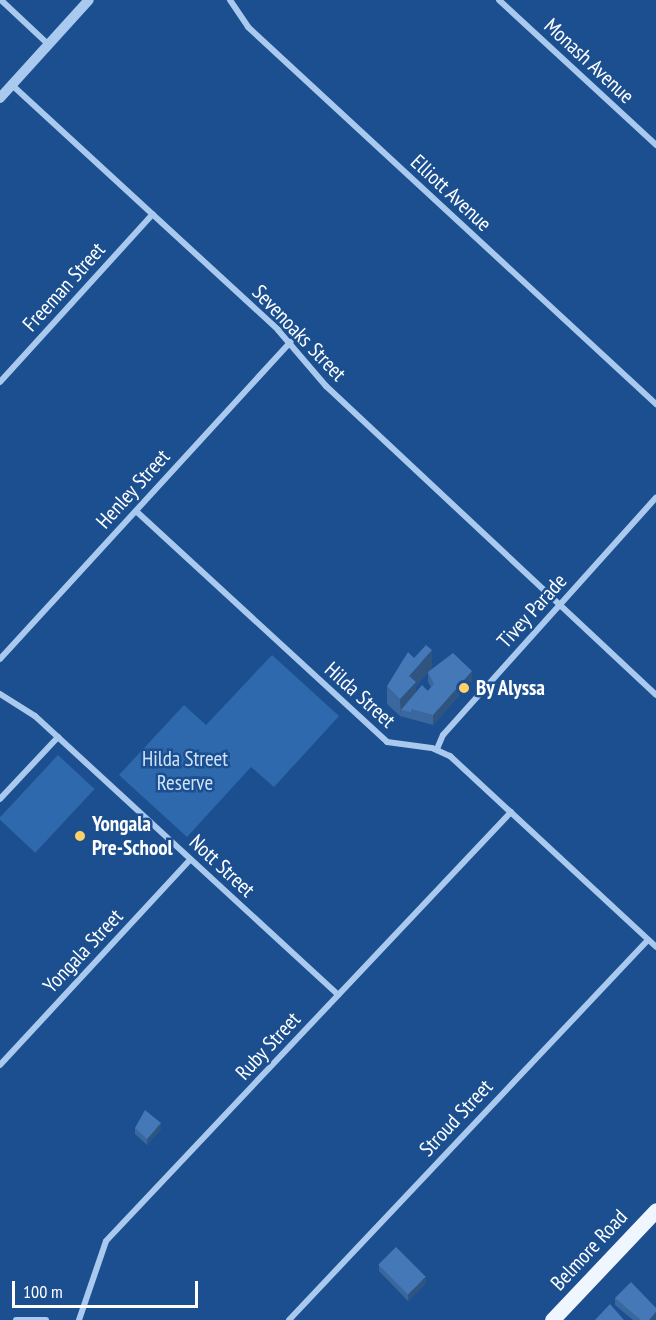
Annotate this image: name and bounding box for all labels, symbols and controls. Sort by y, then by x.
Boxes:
street label: Monash Avenue [539,13,639,109]
street label: Elliott Avenue [405,149,497,237]
street label: Freeman Street [18,237,110,337]
street label: Sevenoaks Street [247,280,351,386]
street label: Henley Street [91,444,175,534]
street label: Tivey Parade [492,568,572,654]
street label: Hilda Street [320,657,400,733]
place label: By Alyssa [476,675,546,701]
marker: By Alyssa [457,681,471,695]
park label: Hilda Street Reserve [142,746,228,796]
place label: Yongala Pre-School [92,811,173,861]
marker: Yongala Pre-School [73,829,87,843]
street label: Nott Street [184,830,260,902]
street label: Yongala Street [38,904,128,998]
street label: Ruby Street [230,1007,306,1085]
street label: Stroud Street [414,1074,498,1162]
street label: Belmore Road [545,1205,633,1295]
scale bar [15,1269,201,1307]
text: 100 m [23,1280,63,1303]

